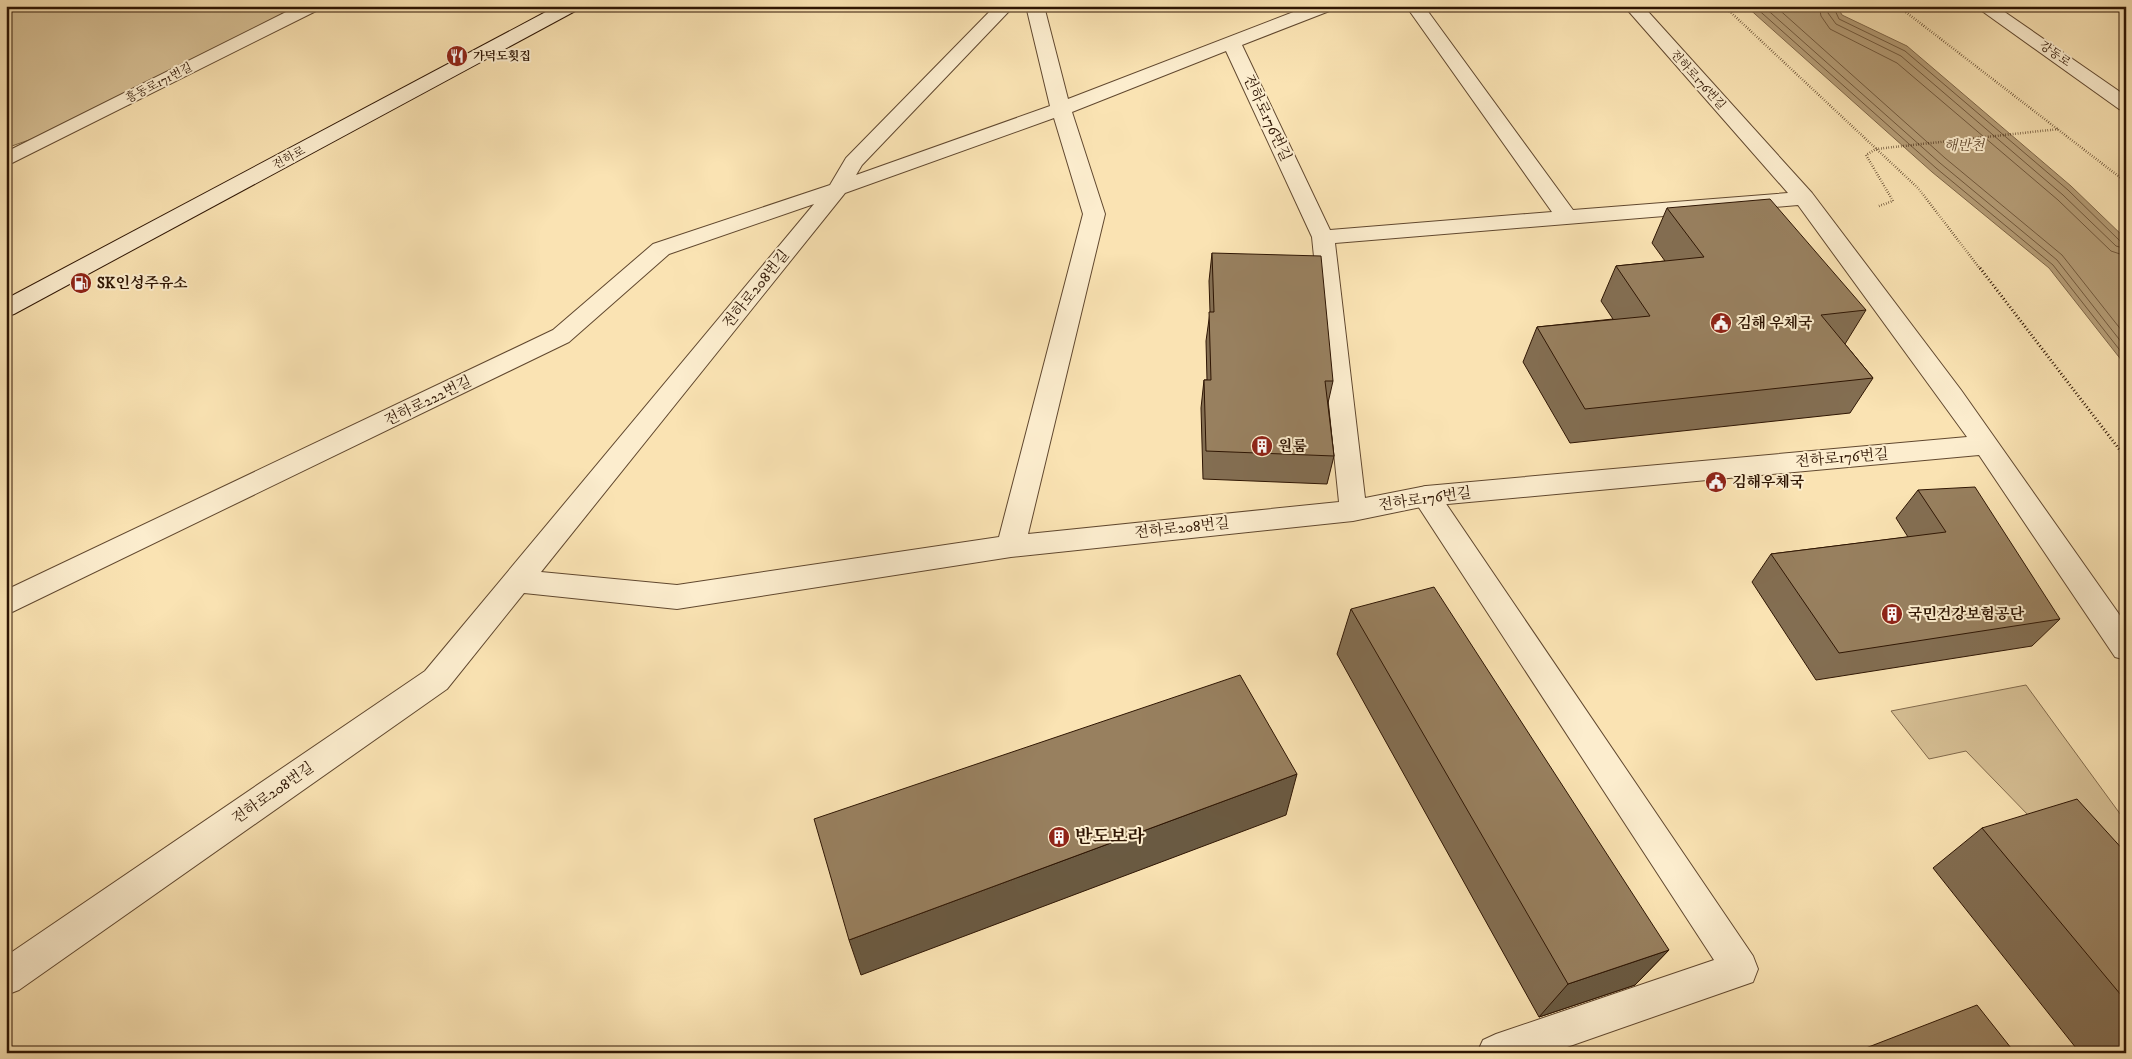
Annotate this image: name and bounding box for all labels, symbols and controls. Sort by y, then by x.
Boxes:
street label: 강동로 [2036,38,2074,70]
restaurant icon: 가덕도횟집 [445,44,469,68]
street label: 전하로176번길 [1667,47,1729,113]
place label: 가덕도횟집 [473,49,531,64]
street label: 흥동로171번길 [123,60,195,106]
street label: 전하로176번길 [1239,72,1295,164]
water label: 해반천 [1944,137,1986,155]
street label: 전하로 [270,143,308,173]
street label: 전하로208번길 [719,246,793,332]
fuel station icon: SK인성주유소 [69,271,93,295]
place label: SK인성주유소 [97,274,188,293]
public building icon: 김해 우체국 [1709,311,1733,335]
place label: 김해 우체국 [1737,314,1813,333]
street label: 전하로222번길 [381,372,475,430]
building icon: 원룸 [1250,434,1274,458]
place label: 원룸 [1278,437,1307,456]
street label: 전하로176번길 [1795,444,1889,472]
public building icon: 김해우체국 [1704,470,1728,494]
place label: 김해우체국 [1732,473,1804,492]
street label: 전하로176번길 [1377,483,1473,515]
street label: 전하로208번길 [1134,514,1230,542]
building icon: 국민건강보험공단 [1880,602,1904,626]
place label: 국민건강보험공단 [1908,605,2024,624]
street label: 전하로208번길 [228,758,318,828]
building icon: 반도보라 [1047,825,1071,849]
place label: 반도보라 [1075,826,1145,848]

